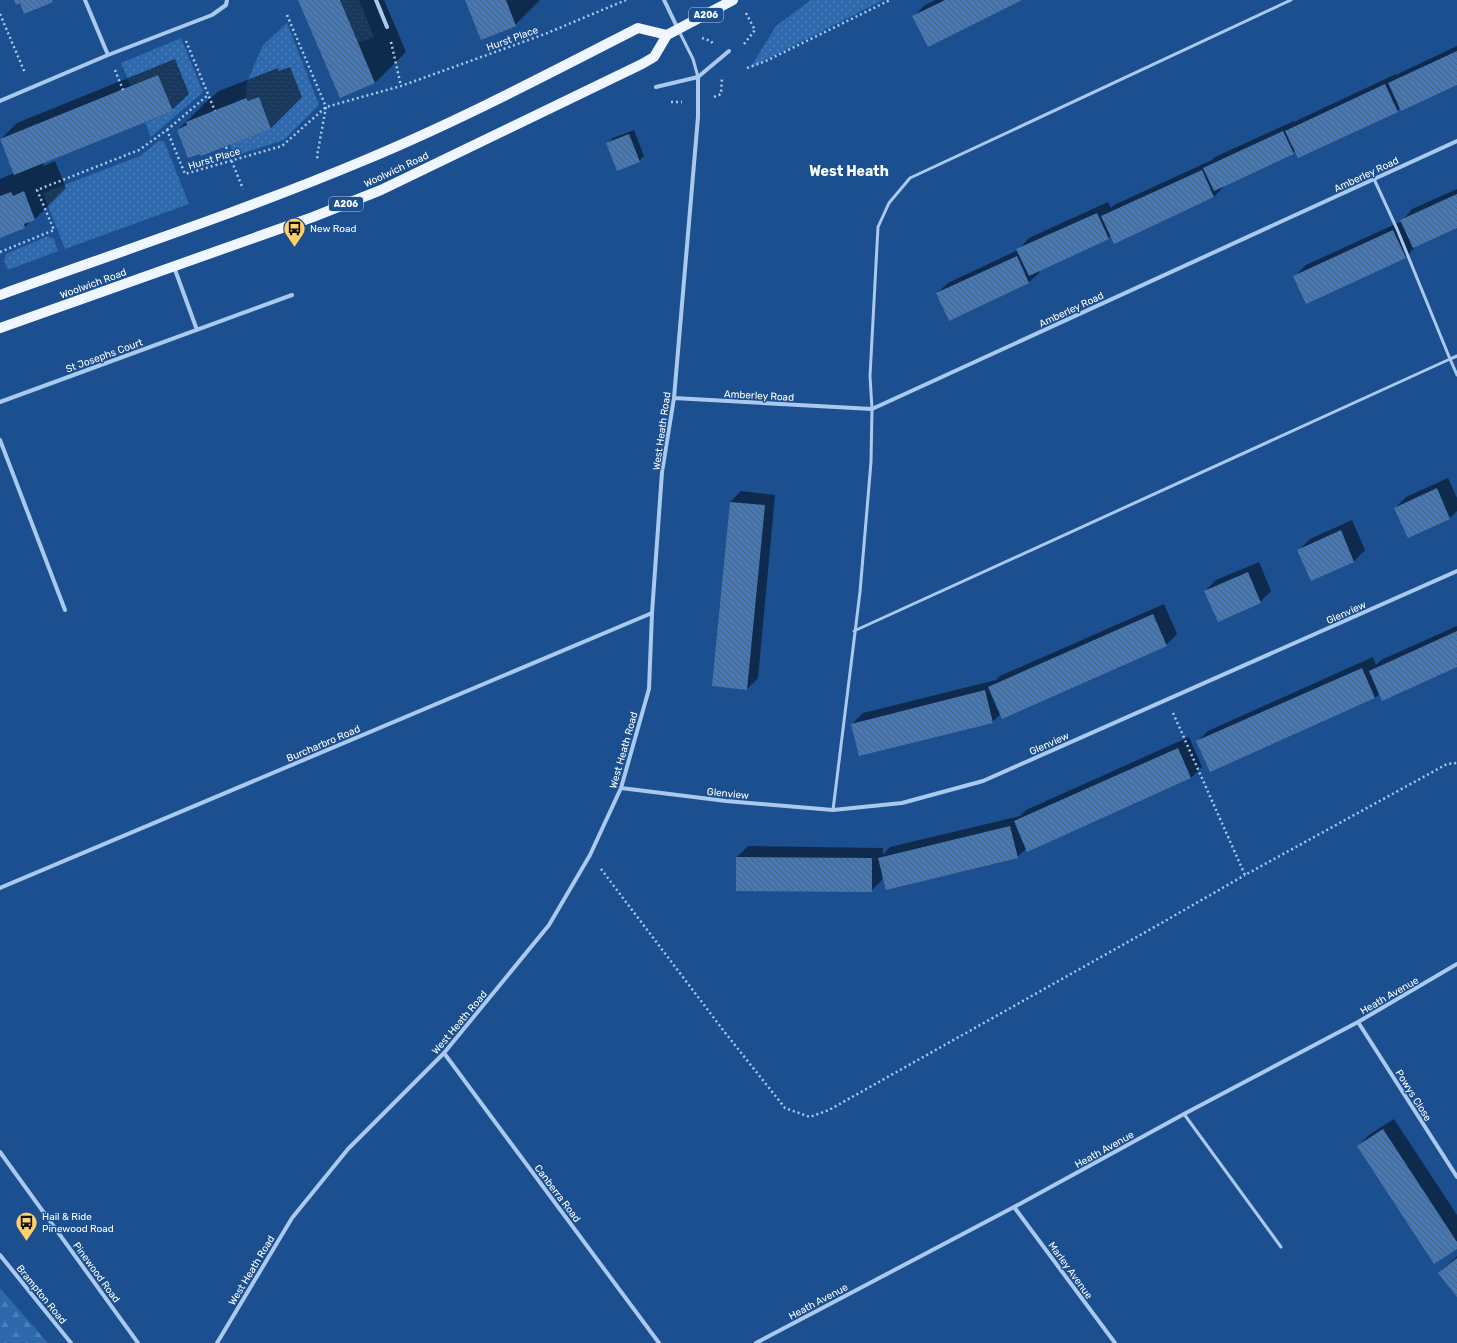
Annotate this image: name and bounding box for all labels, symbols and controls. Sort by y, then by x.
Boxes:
road number: A206 [689,8,723,22]
street label: Hurst Place [485,24,540,54]
street label: Hurst Place [187,145,242,173]
street label: Woolwich Road [362,150,431,190]
street label: Amberley Road [1332,155,1401,195]
district label: West Heath [809,163,889,180]
road number: A206 [329,197,363,211]
bus stop icon: New Road [281,215,307,248]
place label: New Road [310,223,356,235]
street label: Woolwich Road [58,266,128,302]
street label: Amberley Road [1037,290,1106,330]
street label: St Josephs Court [64,336,145,375]
street label: Amberley Road [724,388,794,404]
street label: West Heath Road [651,391,673,471]
street label: Glenview [1325,599,1368,627]
street label: West Heath Road [607,711,641,790]
street label: Burcharbro Road [285,723,362,765]
street label: Glenview [1028,730,1071,758]
street label: Glenview [706,786,750,802]
street label: Heath Avenue [1358,974,1421,1017]
street label: West Heath Road [430,988,490,1057]
street label: Powys Close [1393,1068,1434,1124]
street label: Heath Avenue [1073,1129,1136,1171]
street label: Canberra Road [532,1162,583,1225]
bus stop icon: Hail & Ride Pinewood Road [13,1209,39,1242]
place label: Hail & Ride Pinewood Road [42,1211,114,1235]
street label: West Heath Road [226,1233,277,1308]
street label: Pinewood Road [70,1240,122,1305]
street label: Marley Avenue [1045,1240,1095,1302]
street label: Brampton Road [14,1263,69,1327]
street label: Heath Avenue [787,1281,851,1323]

